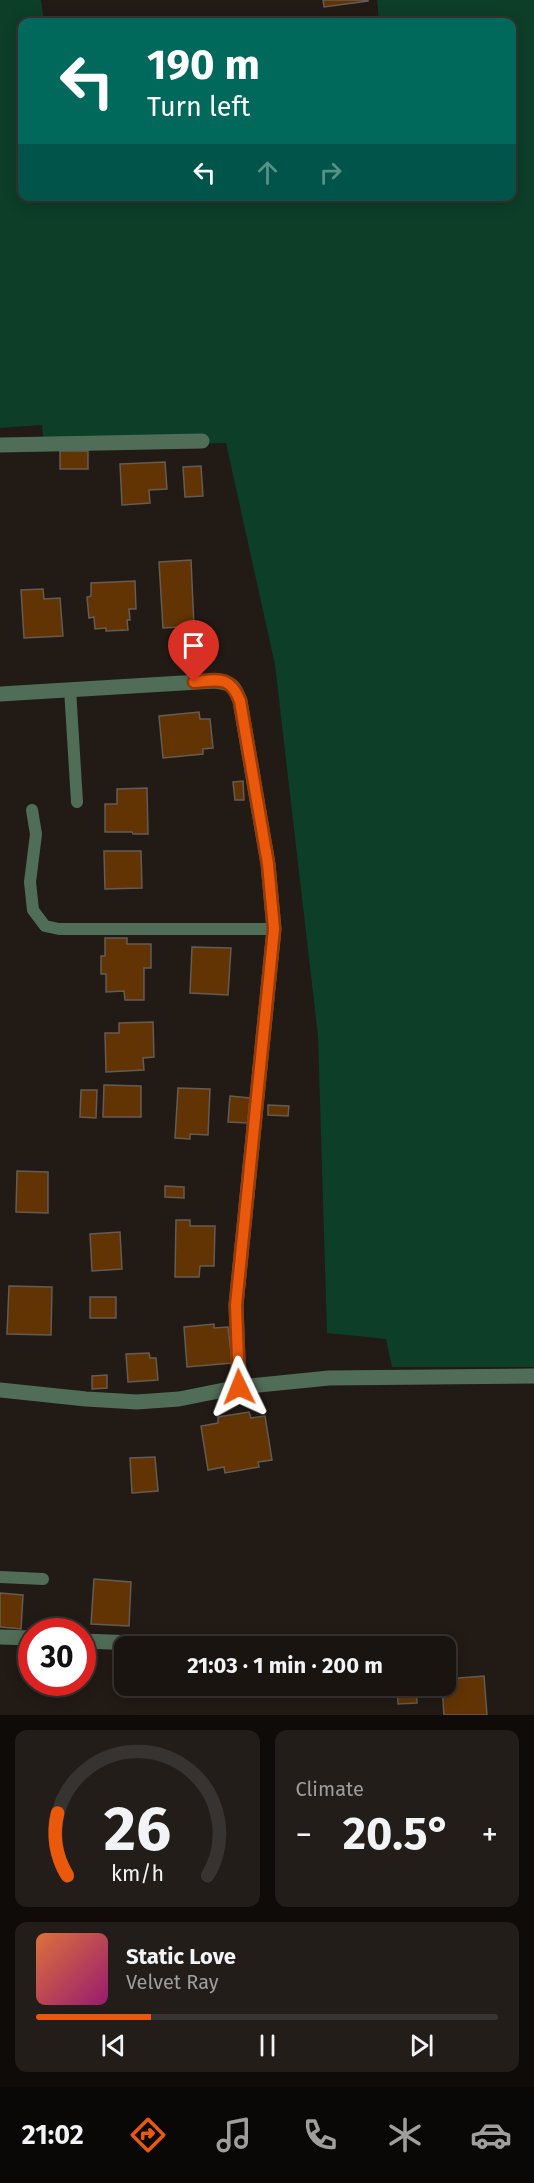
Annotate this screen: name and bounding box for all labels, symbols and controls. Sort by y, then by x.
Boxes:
text: 190 m [147,40,260,90]
icon: left [48,42,126,120]
text: Turn left [147,91,250,123]
icon: left [188,156,221,189]
icon: ahead [251,156,284,189]
icon: right [314,156,347,189]
pin [168,620,219,682]
icon: arrive [177,629,210,662]
position arrow [207,1355,271,1419]
speed limit sign: 30 [18,1618,96,1696]
text: 21:03 · 1 min · 200 m [187,1652,383,1679]
text: Climate [296,1777,364,1801]
text: 26 [104,1792,171,1867]
text: 20.5° [343,1807,451,1861]
text: − [296,1815,312,1855]
text: + [482,1815,498,1855]
text: km/h [111,1861,164,1887]
text: Static Love [126,1943,236,1970]
text: Velvet Ray [126,1970,219,1994]
icon: previous [97,2029,130,2062]
icon: pause [251,2029,284,2062]
icon: next [405,2029,438,2062]
icon: directions [127,2114,169,2156]
icon: music [213,2114,255,2156]
icon: phone [299,2114,341,2156]
icon: climate [384,2114,426,2156]
icon: car [470,2114,512,2156]
text: 21:02 [22,2119,84,2151]

